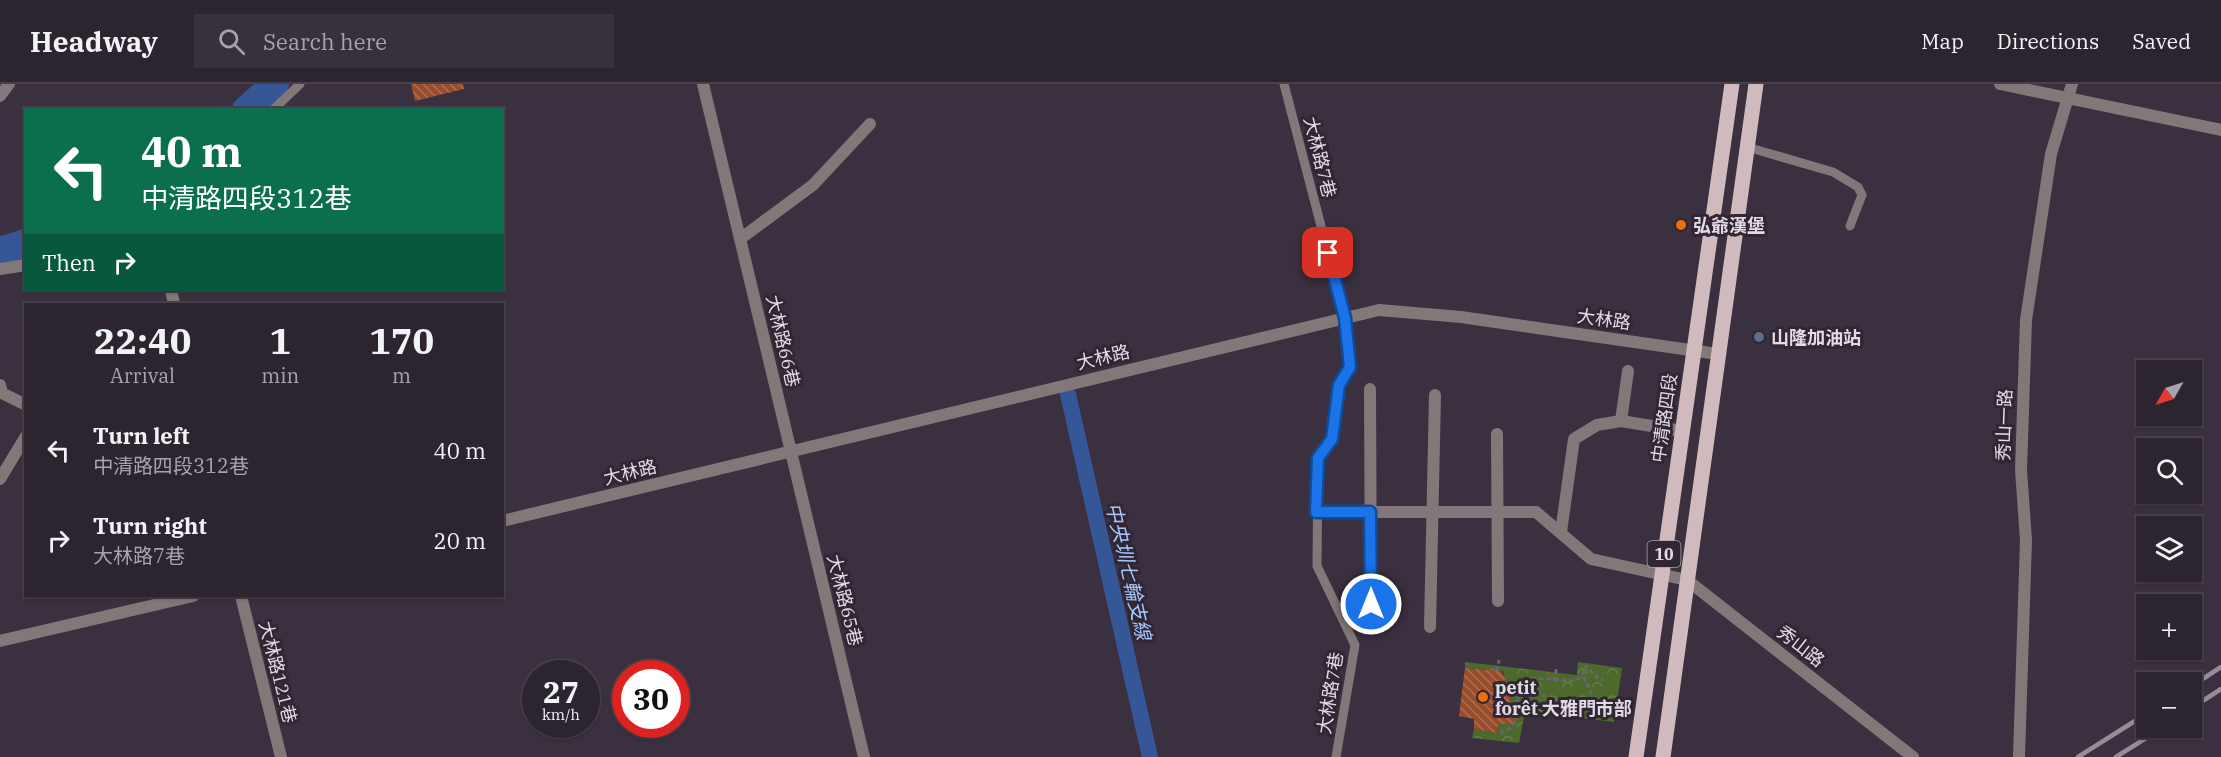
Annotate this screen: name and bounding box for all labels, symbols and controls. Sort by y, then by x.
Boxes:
search box [194,14,614,68]
text: Headway [30,23,158,60]
icon: search [215,25,248,58]
text: Search here [263,27,387,56]
text: Map [1921,27,1964,55]
text: Directions [1997,27,2099,55]
text: Saved [2132,27,2191,55]
street label: 大林路7巷 [1299,114,1341,200]
text: 40 m [141,124,242,179]
icon: left [42,132,120,210]
text: 中清路四段312巷 [141,180,352,215]
place label: 弘爺漢堡 [1693,214,1765,237]
marker: 弘爺漢堡 [1674,218,1688,232]
pin [1302,227,1353,278]
icon: arrive [1311,236,1344,269]
icon: right [108,246,141,279]
text: Then [42,248,96,277]
street label: 大林路66巷 [761,293,805,389]
street label: 大林路 [1576,304,1632,334]
text: 22:40 [94,317,191,364]
text: 1 [269,317,291,364]
text: 170 [369,317,434,364]
place label: 山隆加油站 [1771,326,1861,349]
marker: 山隆加油站 [1752,330,1766,344]
street label: 大林路 [1074,340,1132,374]
north arrow [2136,360,2202,426]
map controls [2136,360,2202,738]
text: Arrival [110,362,175,389]
text: min [261,362,299,389]
text: m [392,362,411,389]
street label: 中清路四段 [1646,372,1682,464]
street label: 秀山一路 [1991,389,2017,461]
text: Turn left [93,421,189,450]
icon: left [42,434,75,467]
text: 40 m [434,436,486,465]
button: search [2136,438,2202,504]
text: 中清路四段312巷 [93,452,249,479]
street label: 大林路 [601,454,659,490]
water label: 中央圳七輪支線 [1100,500,1158,644]
text: Turn right [93,511,207,540]
button: layers [2136,516,2202,582]
icon: right [42,524,75,557]
text: 20 m [434,526,486,555]
road number: 10 [1648,541,1680,567]
text: 大林路7巷 [93,542,185,569]
street label: 大林路65巷 [823,552,867,648]
position arrow [1339,572,1403,636]
button: + [2136,594,2202,660]
street label: 大林路121巷 [254,619,302,725]
street label: 秀山路 [1773,620,1829,672]
street label: 大林路7巷 [1312,650,1348,736]
speed limit sign: 30 [612,660,690,738]
text: 27 [543,672,579,711]
button: − [2136,672,2202,738]
place label: petit forêt 大雅門市部 [1495,676,1632,720]
marker: petit forêt 大雅門市部 [1476,690,1490,704]
text: km/h [542,705,580,724]

